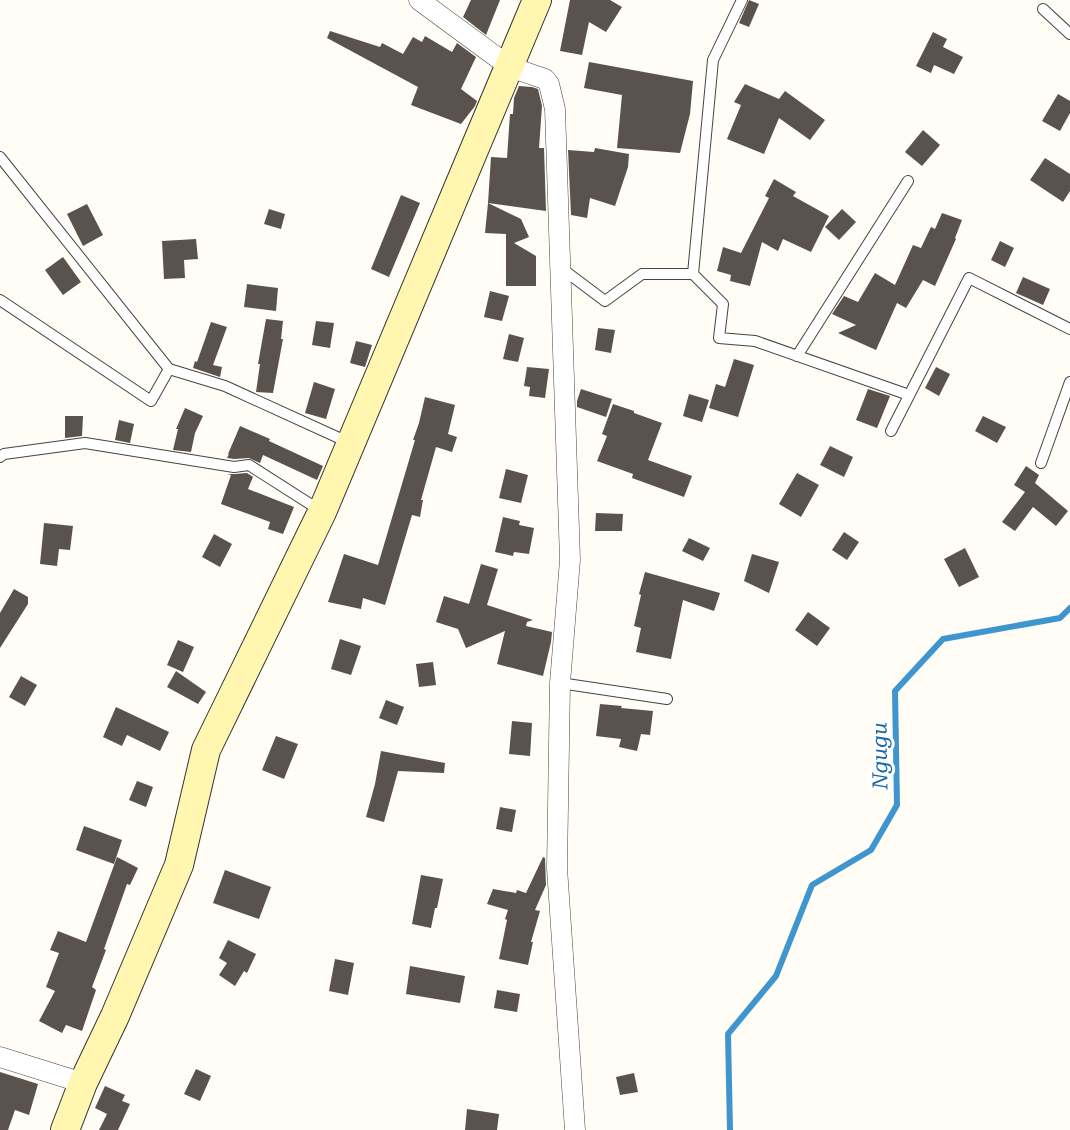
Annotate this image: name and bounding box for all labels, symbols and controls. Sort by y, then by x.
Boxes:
water label: Ngugu [867,722,893,791]

